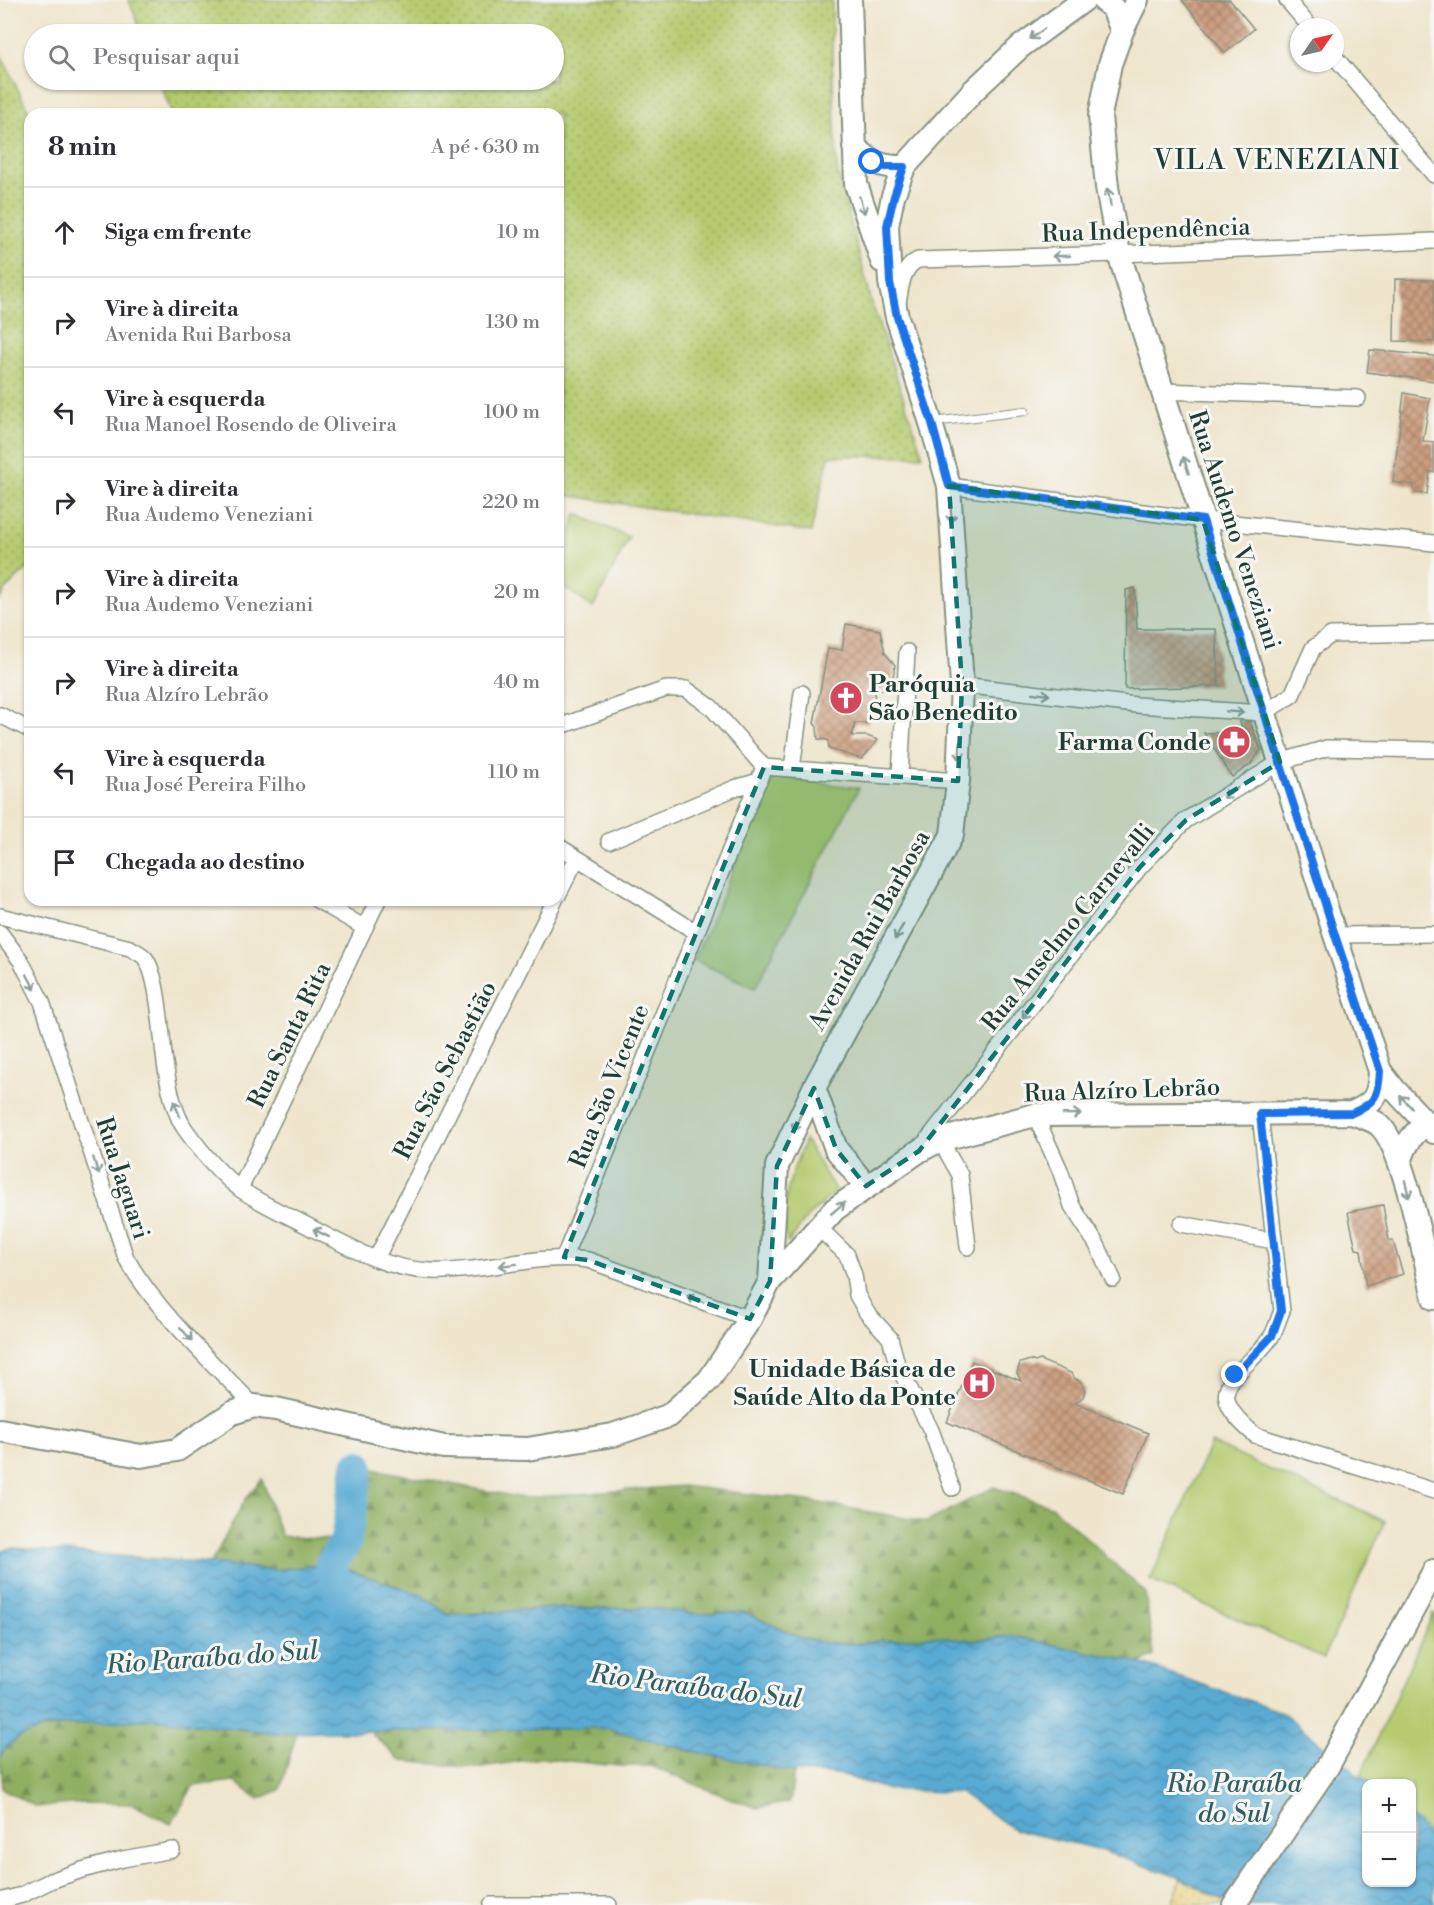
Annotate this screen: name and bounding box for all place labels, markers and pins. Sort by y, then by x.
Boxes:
place label: Paróquia São Benedito [869,670,1018,728]
church icon: Paróquia São Benedito [828,680,864,716]
pharmacy icon: Farma Conde [1216,724,1252,760]
place label: Farma Conde [1058,728,1211,758]
place label: Unidade Básica de Saúde Alto da Ponte [733,1355,956,1413]
hospital icon: Unidade Básica de Saúde Alto da Ponte [961,1365,997,1401]

